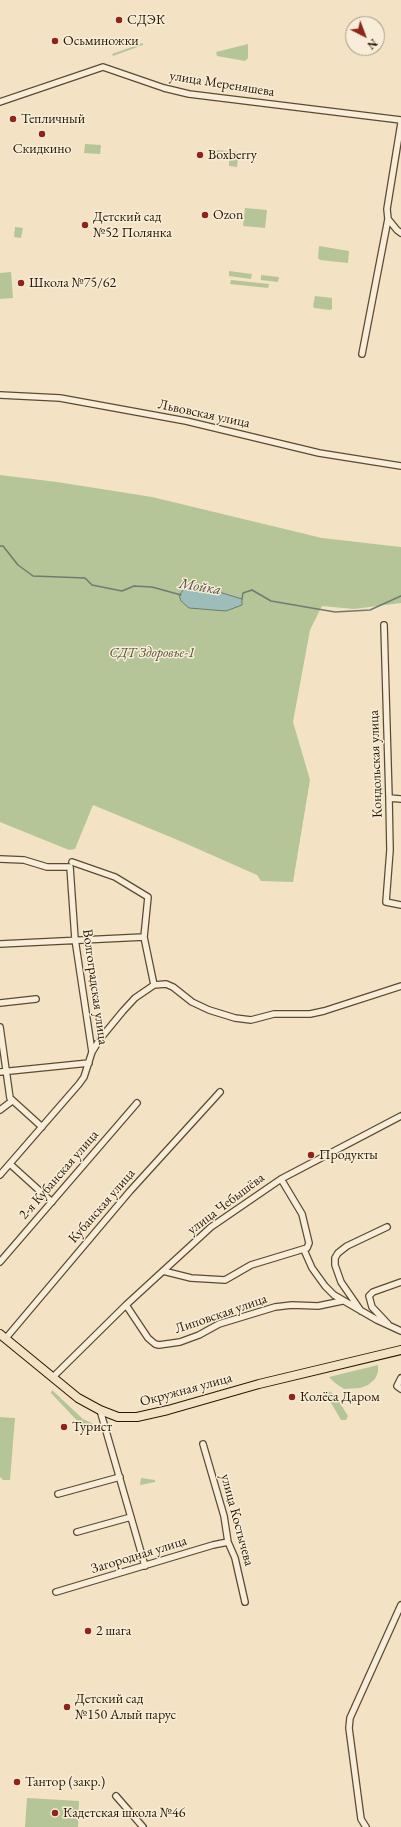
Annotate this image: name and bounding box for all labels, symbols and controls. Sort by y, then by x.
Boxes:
place label: СДЭК [127,12,165,28]
marker: СДЭК [114,15,124,25]
north arrow [345,16,385,56]
place label: Осьминожки [63,33,139,49]
marker: Осьминожки [50,36,60,46]
text: N [364,36,380,52]
street label: улица Мереняшева [168,67,276,101]
place label: Тепличный [21,111,85,127]
marker: Тепличный [8,114,18,124]
marker: Скидкино [37,129,47,139]
place label: Скидкино [13,141,71,157]
place label: Boxberry [208,147,257,163]
marker: Boxberry [195,150,205,160]
place label: Ozon [213,207,243,223]
place label: Детский сад №52 Полянка [93,209,172,242]
marker: Ozon [200,210,210,220]
marker: Детский сад №52 Полянка [80,220,90,230]
place label: Школа №75/62 [29,275,116,291]
marker: Школа №75/62 [16,278,26,288]
street label: Львовская улица [157,396,251,432]
water label: Мойка [178,575,222,599]
park label: СДТ Здоровье-1 [109,645,195,661]
street label: Кондольская улица [366,710,386,818]
street label: Волгоградская улица [79,928,111,1046]
street label: 2-я Кубанская улица [16,1127,102,1223]
place label: Продукты [319,1147,378,1163]
marker: Продукты [306,1150,316,1160]
street label: Кубанская улица [65,1165,139,1247]
street label: улица Чебышёва [184,1170,268,1238]
street label: Липовская улица [173,1290,269,1338]
street label: Окружная улица [138,1370,234,1410]
place label: Колёса Даром [300,1389,380,1405]
marker: Колёса Даром [287,1392,297,1402]
place label: Турист [72,1419,112,1435]
marker: Турист [59,1422,69,1432]
street label: улица Костычева [217,1472,257,1568]
street label: Загородная улица [89,1532,189,1578]
place label: 2 шага [96,1623,131,1639]
marker: 2 шага [83,1626,93,1636]
place label: Детский сад №150 Алый парус [75,1691,176,1724]
marker: Детский сад №150 Алый парус [62,1702,72,1712]
place label: Тантор (закр.) [25,1774,105,1790]
marker: Тантор (закр.) [12,1777,22,1787]
place label: Кадетская школа №46 [63,1805,185,1821]
marker: Кадетская школа №46 [50,1808,60,1818]

